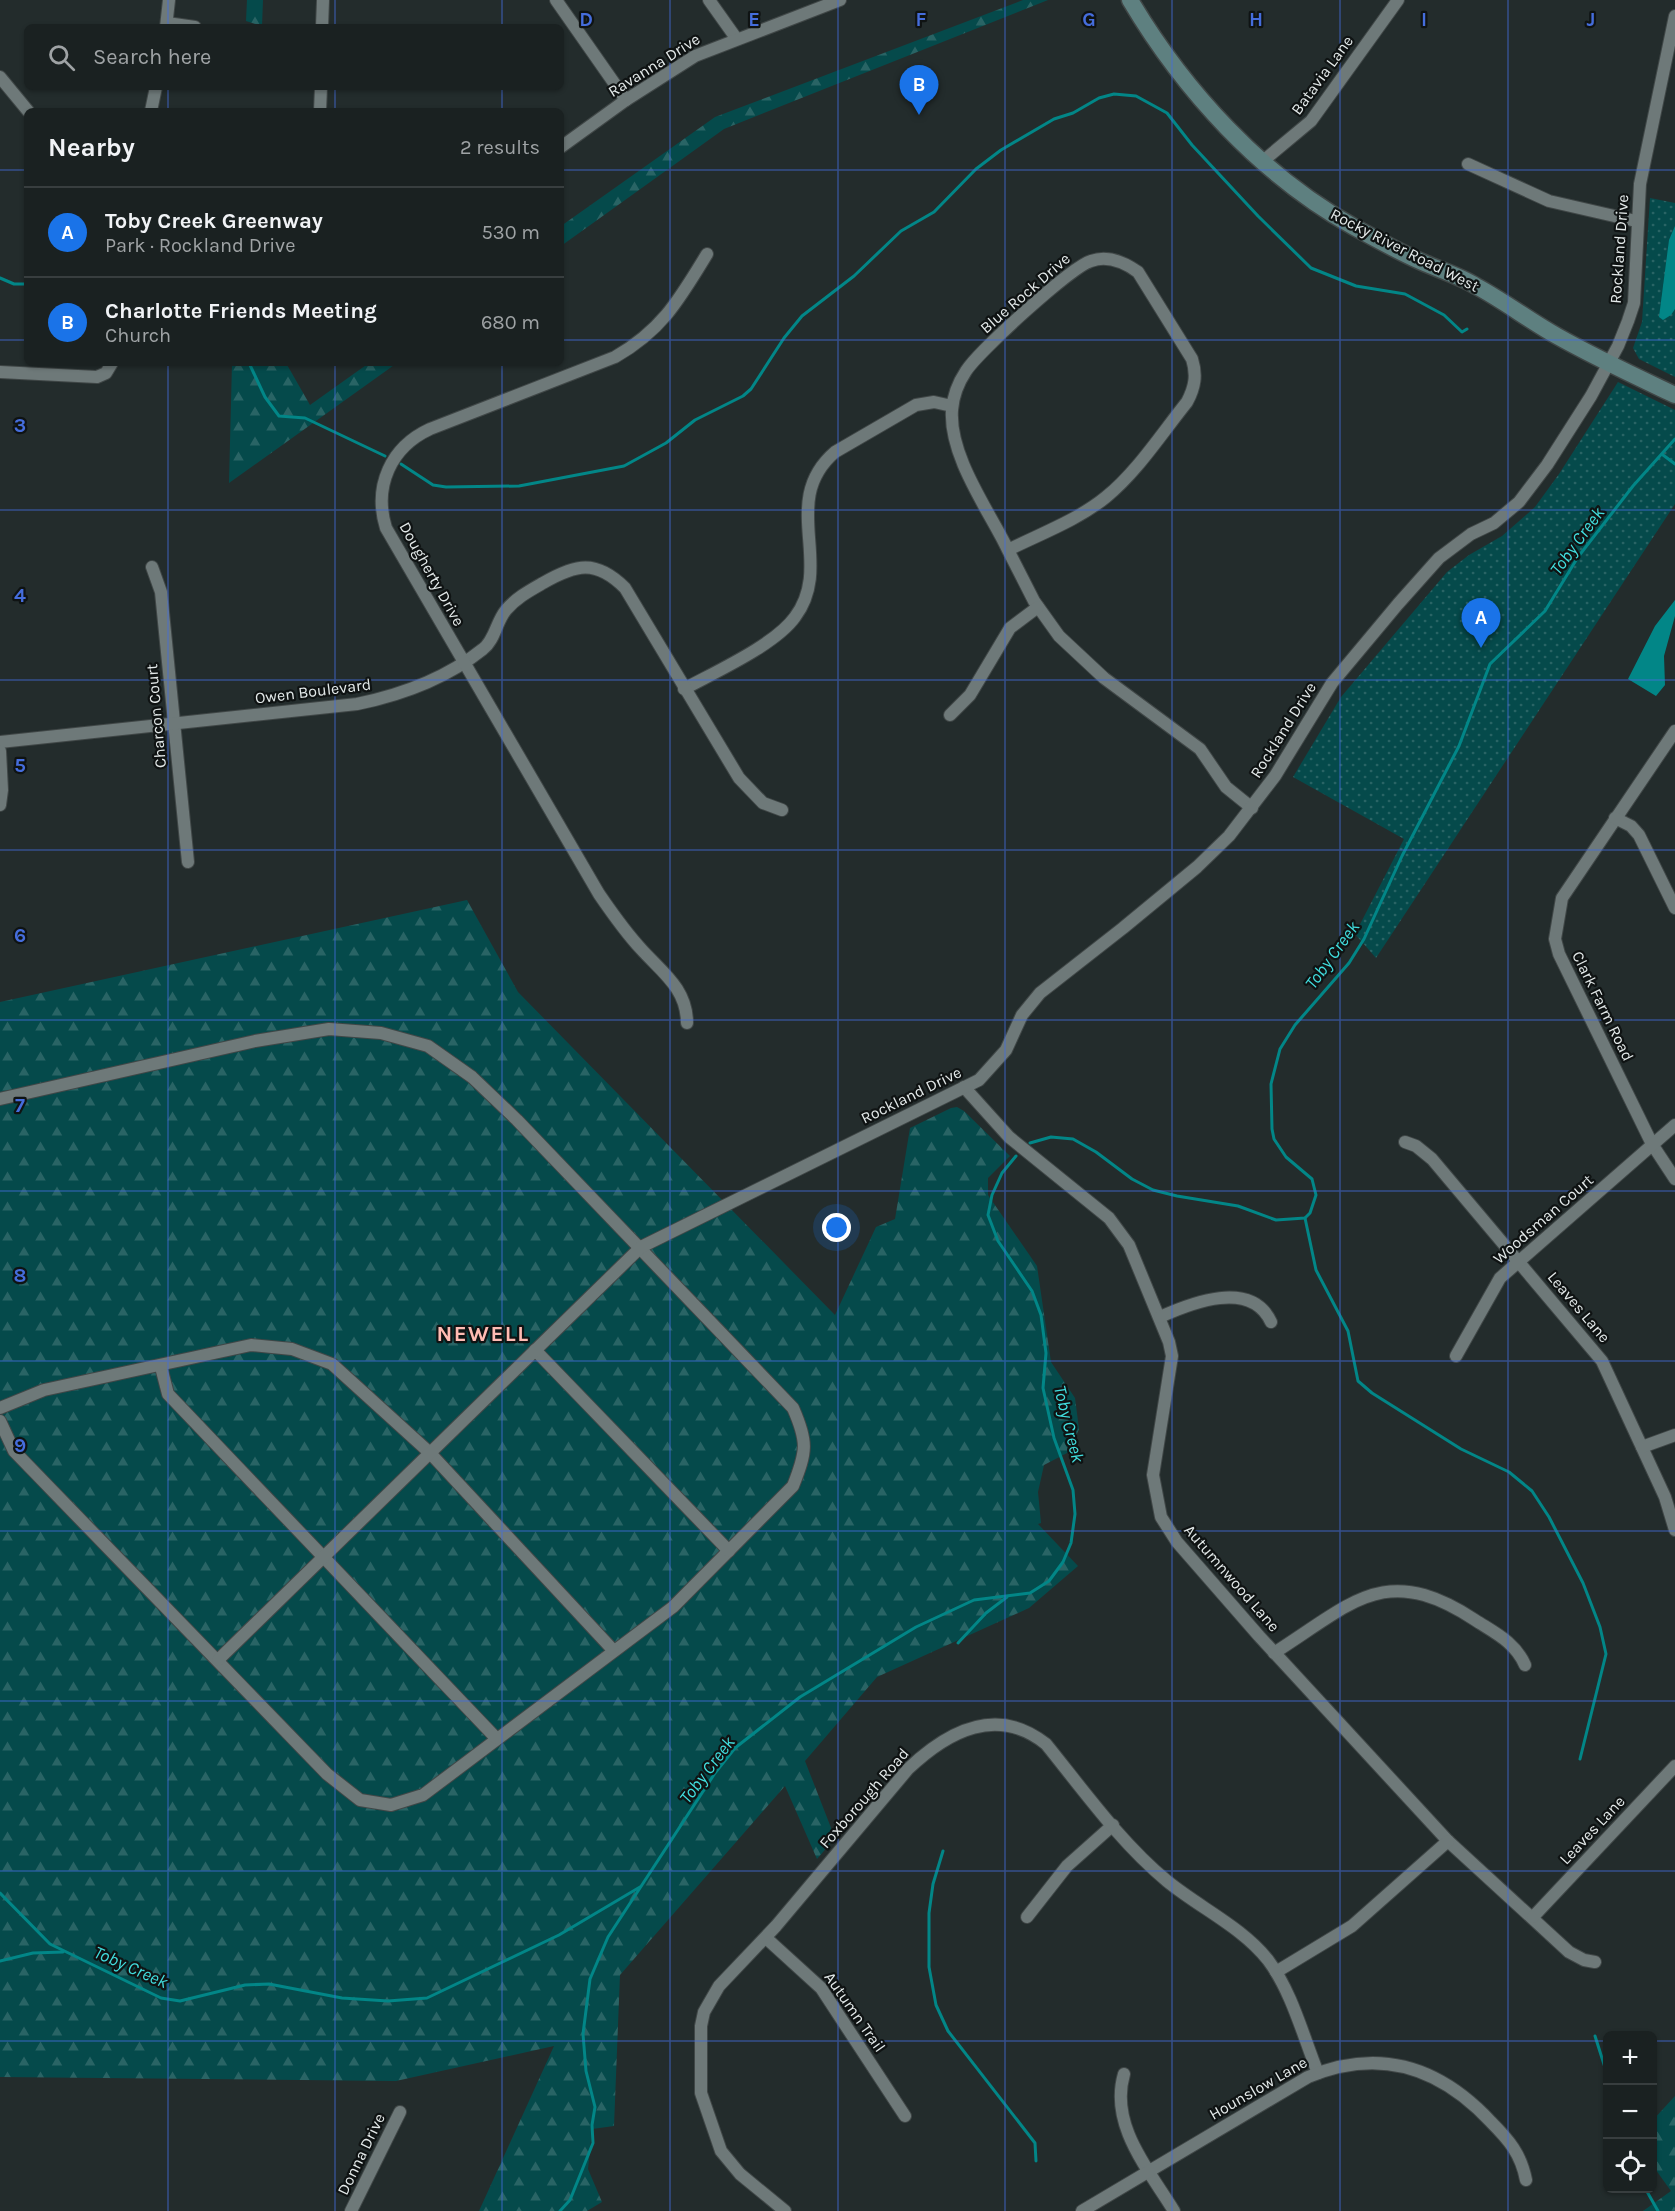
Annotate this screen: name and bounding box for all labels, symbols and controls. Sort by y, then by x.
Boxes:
text: D [579,8,593,31]
text: E [748,8,760,31]
text: F [916,8,927,31]
text: G [1082,8,1096,31]
text: H [1249,8,1263,31]
text: I [1421,8,1427,31]
text: J [1587,8,1595,31]
search box [24,24,564,90]
street label: Ravanna Drive [605,29,703,101]
street label: Batavia Lane [1287,32,1357,118]
icon: search [45,41,78,74]
text: Search here [93,44,211,70]
pin: B [900,66,938,115]
text: Nearby [48,132,135,163]
text: 2 results [460,136,540,159]
street label: Rockland Drive [1606,194,1632,304]
street label: Rocky River Road West [1327,204,1483,296]
text: Toby Creek Greenway [105,208,323,234]
text: A [61,221,74,244]
text: 530 m [482,221,540,244]
text: Park · Rockland Drive [105,234,295,257]
street label: Blue Rock Drive [976,249,1074,337]
text: Charlotte Friends Meeting [105,298,377,324]
text: B [61,311,74,334]
text: 680 m [481,311,540,334]
text: Church [105,324,171,347]
text: 3 [14,414,26,437]
water label: Toby Creek [1545,502,1610,579]
street label: Dougherty Drive [395,519,469,629]
text: 4 [14,584,26,607]
pin: A [1462,598,1500,648]
street label: Charcon Court [142,663,170,769]
street label: Owen Boulevard [254,674,372,708]
street label: Rockland Drive [1246,679,1320,781]
text: 5 [14,754,26,777]
water label: Toby Creek [1300,916,1365,993]
text: 6 [14,924,26,947]
street label: Clark Farm Road [1568,948,1638,1064]
street label: Rockland Drive [858,1062,964,1128]
text: 7 [15,1094,25,1117]
street label: Woodsman Court [1489,1170,1597,1268]
your location [822,1213,851,1242]
text: 8 [14,1264,26,1287]
street label: Leaves Lane [1544,1268,1614,1346]
district label: NEWELL [436,1321,530,1347]
water label: Toby Creek [1049,1383,1089,1466]
text: 9 [14,1434,26,1457]
street label: Autumnwood Lane [1180,1521,1284,1635]
water label: Toby Creek [675,1731,740,1808]
street label: Foxborough Road [815,1744,913,1852]
street label: Leaves Lane [1555,1792,1629,1868]
water label: Toby Creek [91,1941,172,1993]
street label: Autumn Trail [820,1968,890,2056]
map controls [1603,2031,1657,2193]
button: + [1603,2031,1657,2085]
street label: Hounslow Lane [1206,2052,1310,2124]
button: − [1603,2085,1657,2139]
street label: Donna Drive [333,2110,389,2198]
button: locate [1603,2139,1657,2193]

